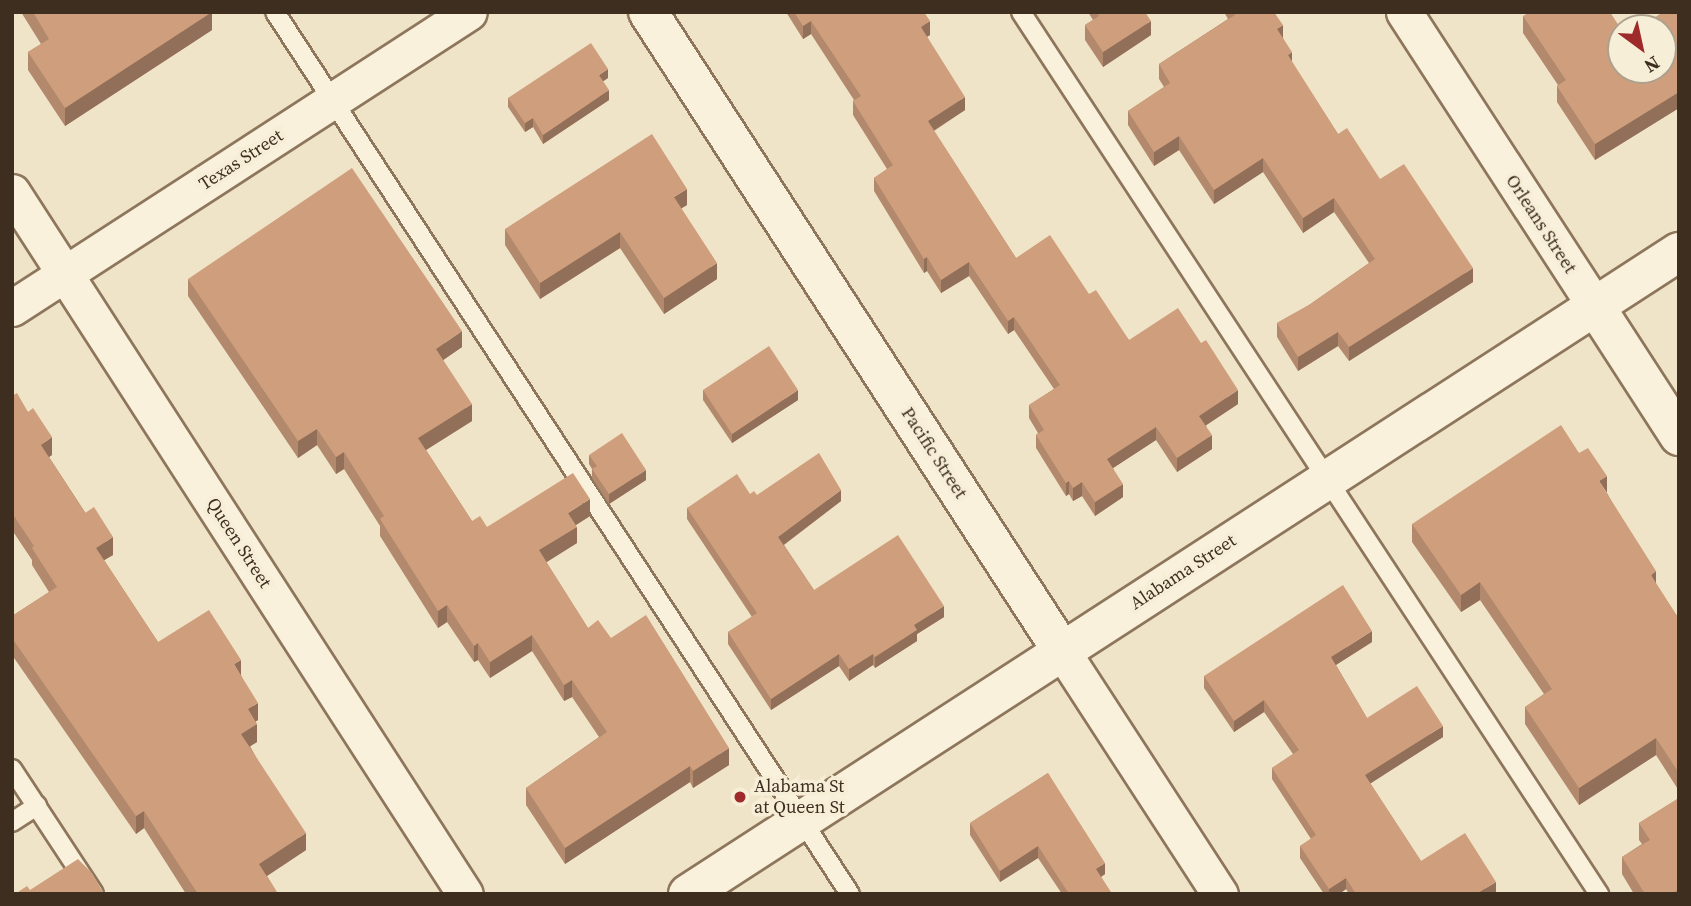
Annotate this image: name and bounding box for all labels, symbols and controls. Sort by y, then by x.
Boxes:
north arrow [1607,14,1677,84]
text: N [1639,50,1665,80]
street label: Texas Street [195,125,287,195]
street label: Orleans Street [1501,171,1581,277]
street label: Pacific Street [897,403,971,503]
street label: Queen Street [202,494,276,592]
street label: Alabama Street [1126,530,1240,614]
place label: Alabama St at Queen St [754,776,845,818]
marker: Alabama St at Queen St [732,789,748,805]

